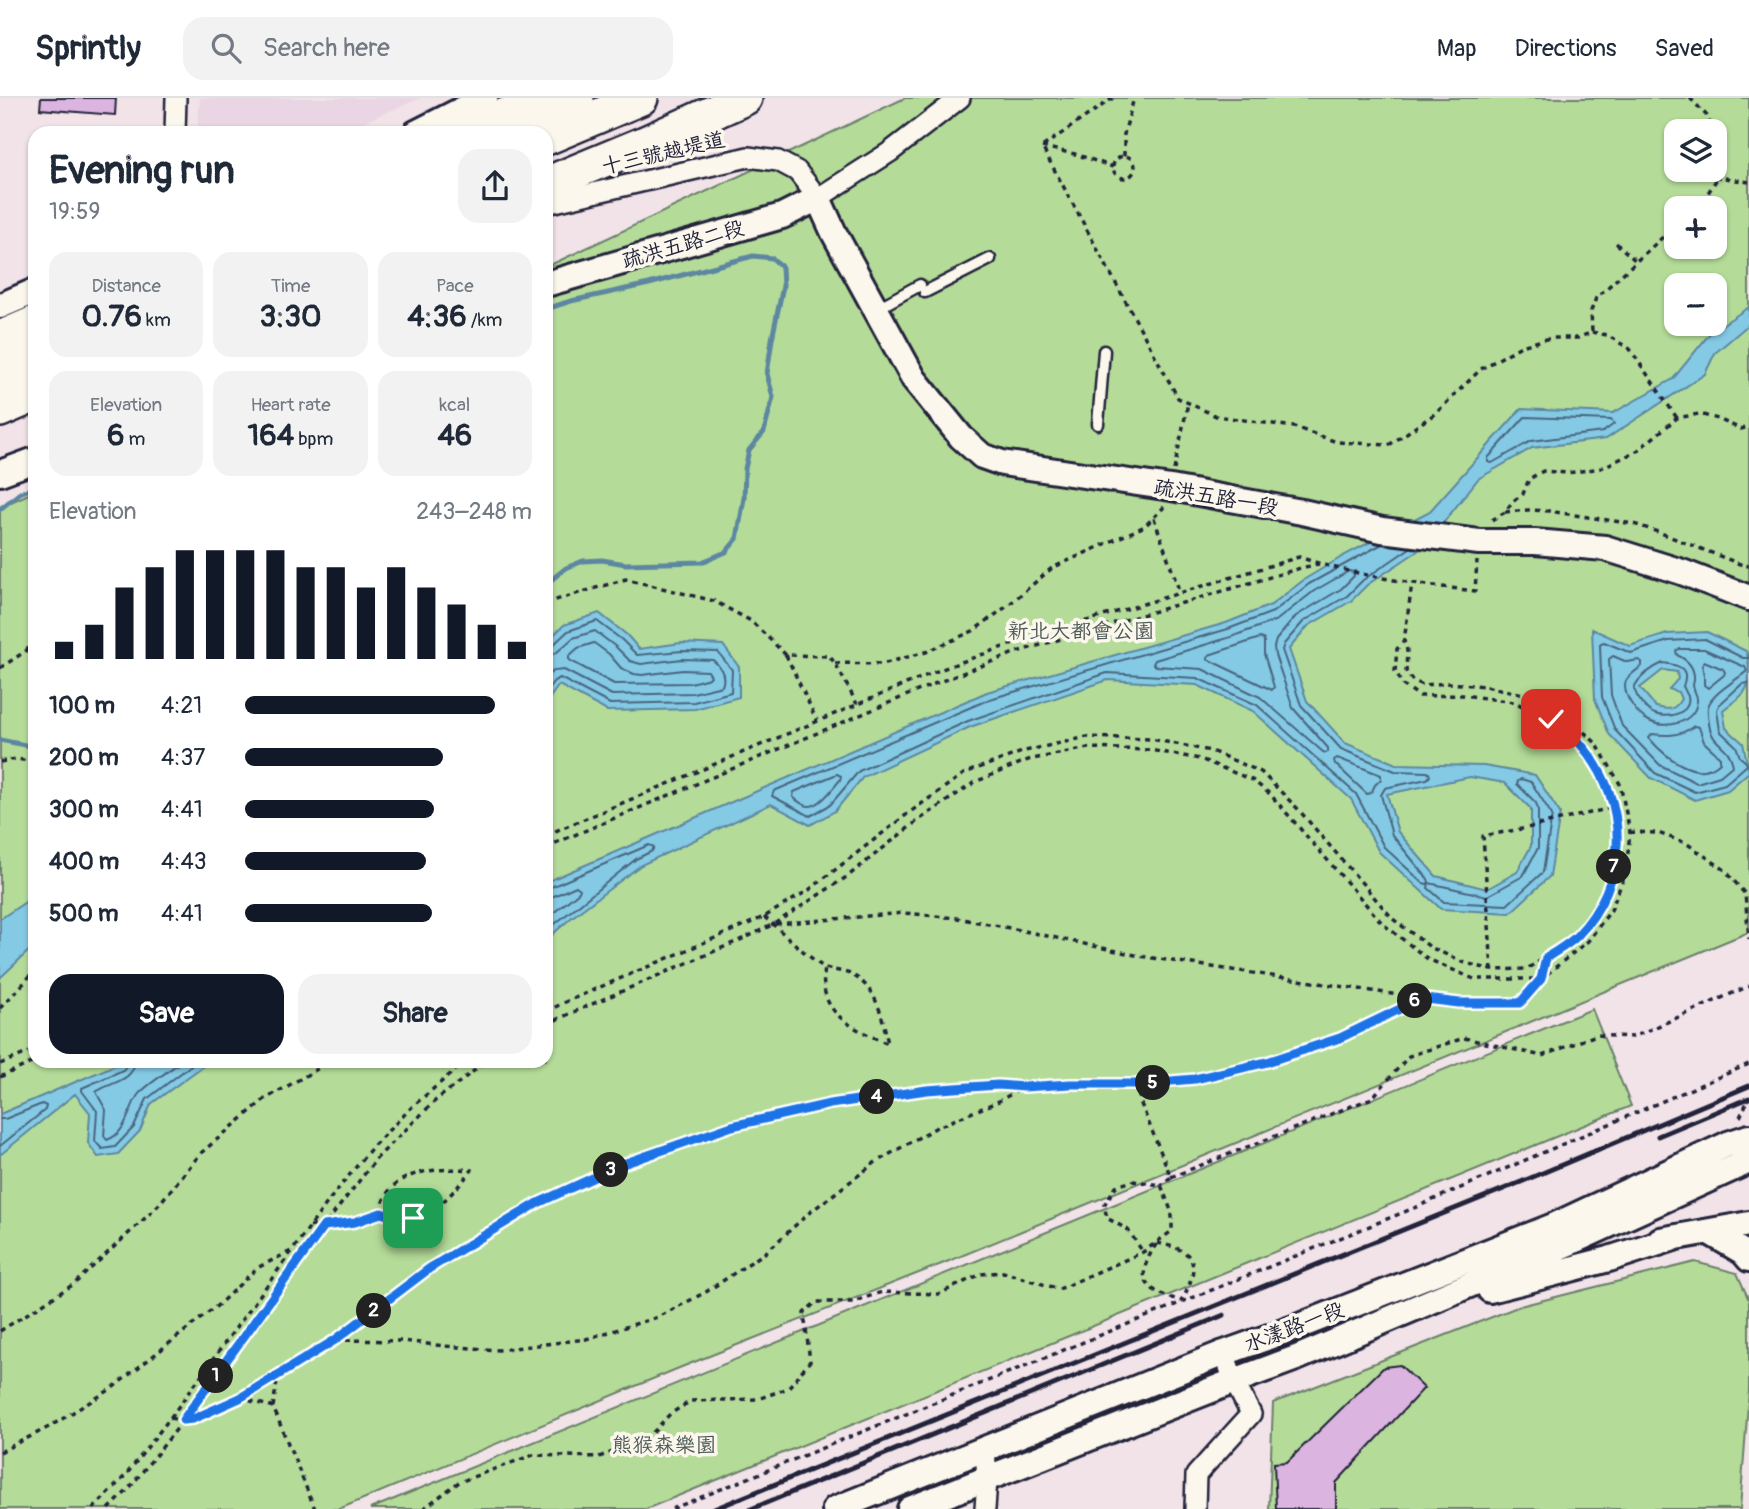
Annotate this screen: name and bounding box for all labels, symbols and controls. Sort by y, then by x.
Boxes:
search box [183,17,673,80]
text: Sprintly [35,28,141,69]
icon: search [207,29,245,67]
text: Search here [263,32,390,64]
text: Map [1437,34,1477,63]
text: Directions [1515,34,1616,63]
text: Saved [1654,34,1714,63]
map controls [1664,119,1727,336]
button: layers [1664,119,1727,182]
street label: 十三號越堤道 [599,126,728,181]
text: Evening run [49,147,235,195]
button: share [458,149,532,223]
button: + [1664,196,1727,259]
text: 19:59 [49,197,100,226]
street label: 疏洪五路二段 [619,214,747,275]
button: − [1664,273,1727,336]
text: Distance [91,274,161,298]
text: Time [271,274,310,298]
text: Pace [436,274,474,298]
text: 0.76 [82,298,142,335]
text: 3:30 [260,298,321,335]
text: 4:36 [407,298,467,335]
text: km [142,308,171,332]
text: /km [467,308,503,332]
text: Elevation [90,393,162,417]
text: Heart rate [250,393,331,417]
text: kcal [439,393,470,417]
text: 6 [107,417,124,454]
text: 164 [248,417,294,454]
text: 46 [437,417,472,454]
text: m [124,427,145,451]
text: bpm [294,427,333,451]
street label: 疏洪五路一段 [1152,473,1280,522]
text: Elevation [49,497,137,526]
text: 243–248 m [416,497,532,526]
park label: 新北大都會公園 [1008,618,1155,645]
pin [1521,689,1581,749]
text: 100 m [49,691,115,720]
text: 4:21 [161,691,202,720]
icon: check [1532,700,1570,738]
text: 200 m [49,743,119,772]
text: 4:37 [161,743,205,772]
text: 300 m [49,795,119,824]
text: 4:41 [161,795,203,824]
text: 400 m [49,847,119,876]
text: 4:43 [161,847,207,876]
pin: 7 [1596,850,1632,884]
text: 7 [1608,854,1619,878]
text: 500 m [49,899,118,928]
text: 4:41 [161,899,203,928]
button: Save [49,974,284,1054]
button: Share [298,974,532,1054]
pin: 6 [1398,984,1432,1018]
text: 6 [1409,988,1420,1012]
pin: 5 [1136,1066,1170,1100]
text: 5 [1147,1070,1158,1094]
pin: 4 [860,1080,894,1114]
text: 4 [871,1084,882,1108]
pin: 3 [594,1152,628,1188]
text: 3 [605,1157,616,1181]
pin [383,1188,443,1248]
icon: arrive [394,1199,432,1237]
pin: 2 [356,1294,392,1328]
street label: 水漾路一段 [1240,1296,1348,1359]
text: 2 [368,1298,379,1322]
pin: 1 [198,1358,234,1394]
text: 1 [212,1363,219,1387]
park label: 熊猴森樂園 [612,1432,717,1459]

